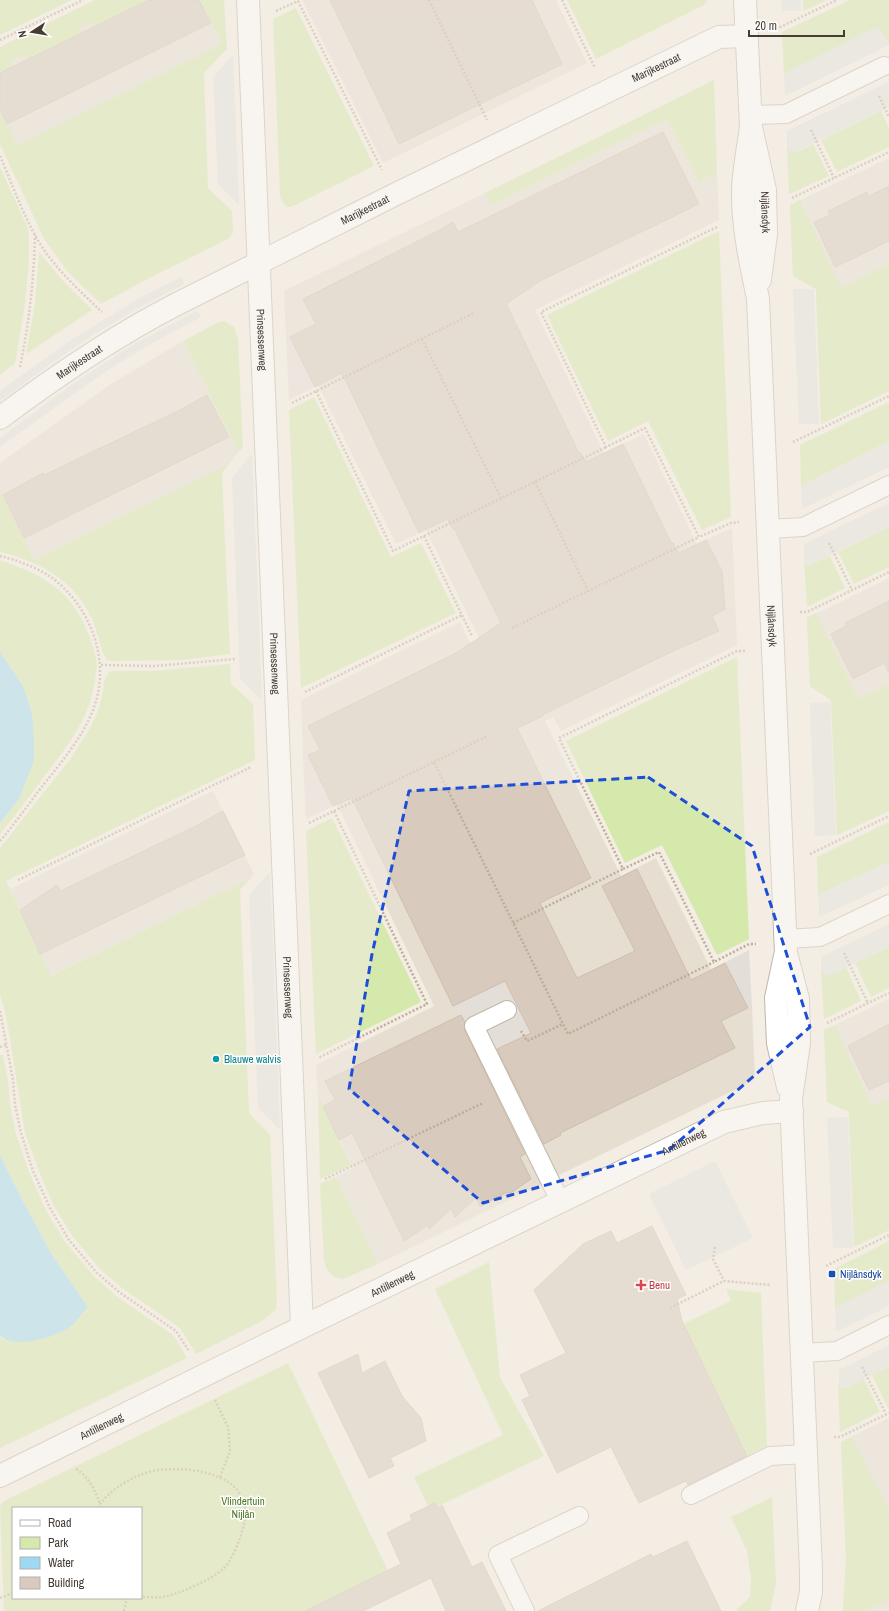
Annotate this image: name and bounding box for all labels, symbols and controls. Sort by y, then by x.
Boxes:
north arrow [12,12,52,52]
scale bar [749,12,844,38]
text: 20 m [755,18,777,34]
text: N [15,29,30,39]
street label: Marijkestraat [629,50,683,85]
street label: Marijkestraat [338,191,392,228]
street label: Nijlânsdyk [758,191,773,234]
street label: Prinsessenweg [254,309,270,371]
street label: Marijkestraat [53,341,105,382]
street label: Nijlânsdyk [764,605,780,648]
street label: Prinsessenweg [267,632,283,695]
street label: Prinsessenweg [280,956,296,1018]
place label: Blauwe walvis [224,1052,282,1066]
marker: Blauwe walvis [211,1054,221,1064]
street label: Antillenweg [659,1125,708,1159]
street label: Antillenweg [367,1267,416,1300]
place label: Nijlânsdyk [840,1267,882,1281]
marker: Nijlânsdyk [827,1269,837,1279]
place label: Benu [649,1278,670,1292]
marker: Benu [636,1280,646,1290]
street label: Antillenweg [76,1409,125,1443]
park label: Vlindertuin Nijlân [221,1494,265,1521]
legend [12,1507,142,1599]
text: Road [48,1515,72,1531]
text: Park [48,1535,68,1551]
text: Water [48,1555,75,1571]
text: Building [48,1575,85,1591]

